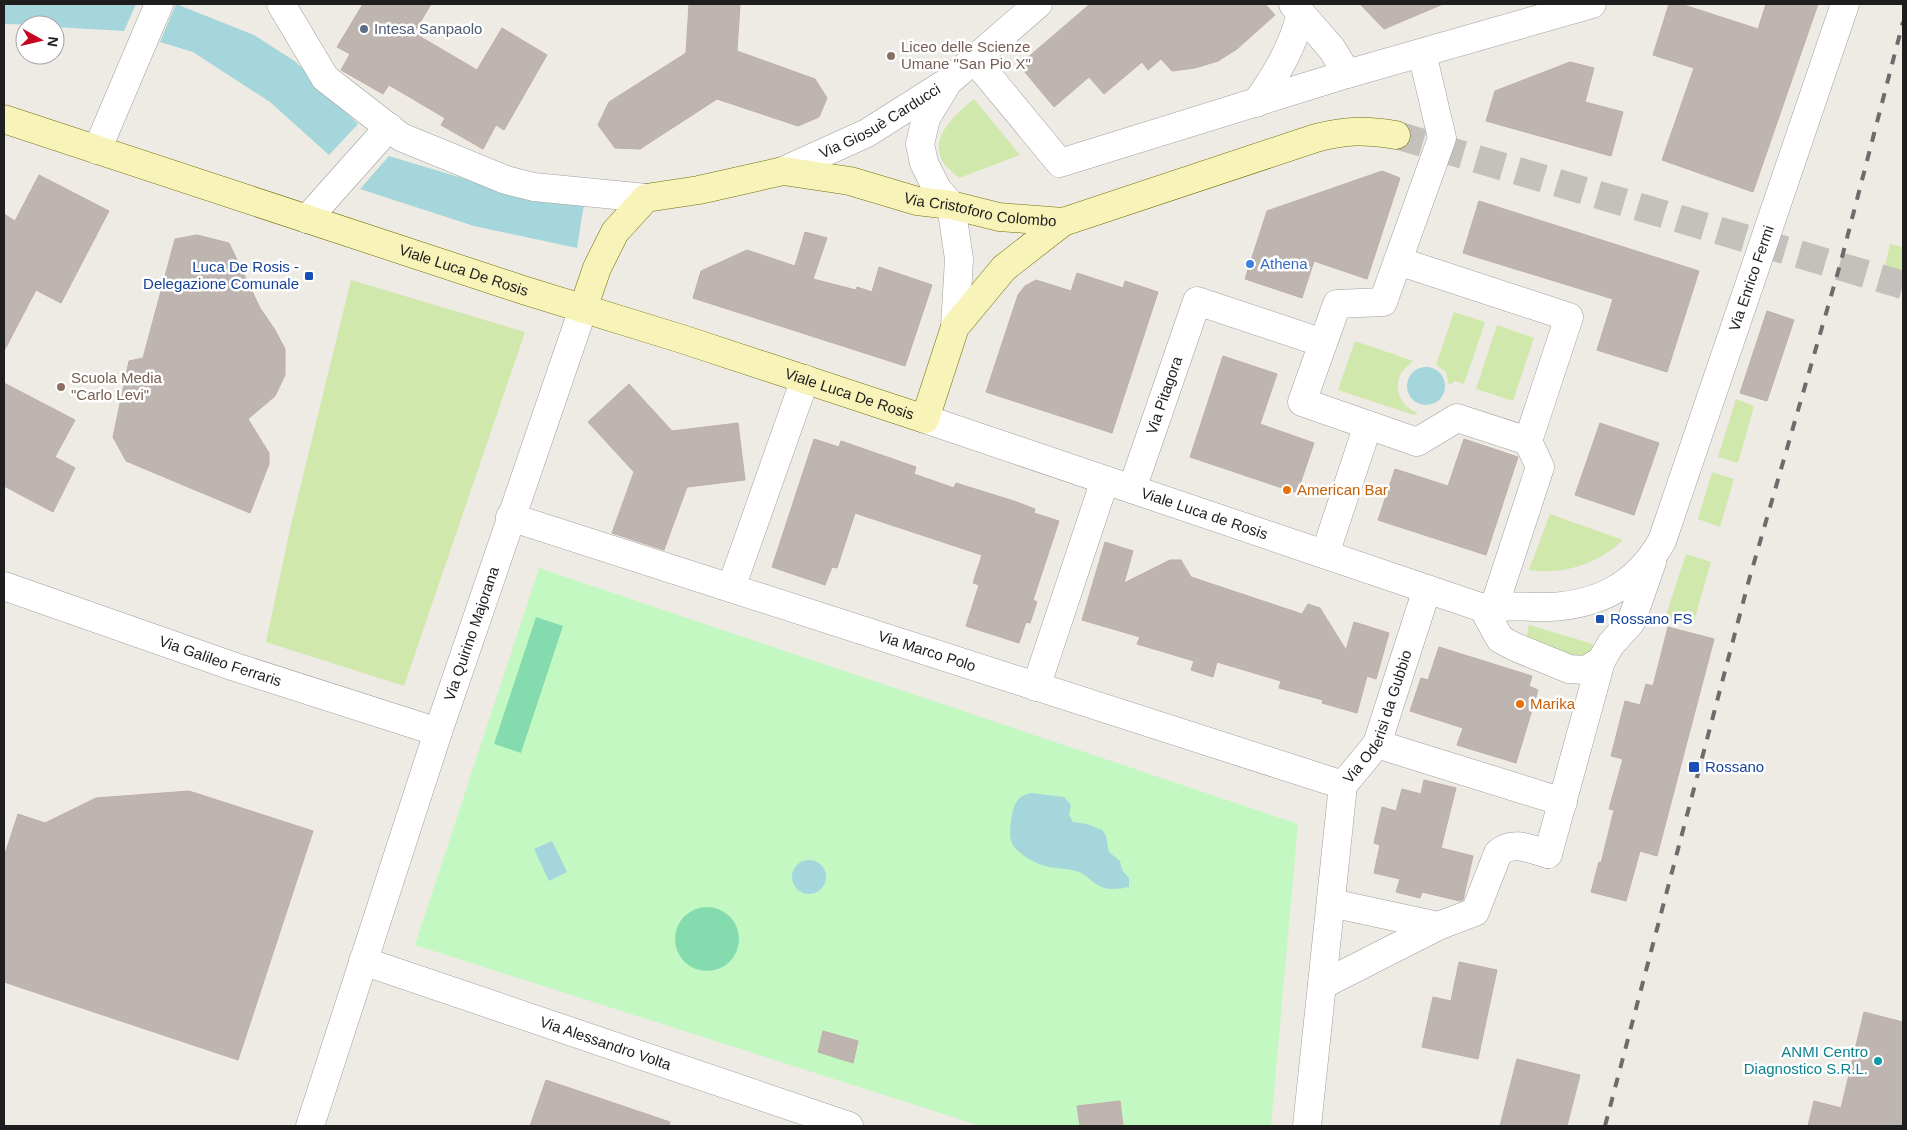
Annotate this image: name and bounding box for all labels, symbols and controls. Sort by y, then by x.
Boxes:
north arrow [15,15,65,65]
place label: Intesa Sanpaolo [374,20,482,37]
marker: Intesa Sanpaolo [358,23,370,35]
text: N [44,36,62,48]
place label: Liceo delle Scienze Umane "San Pio X" [901,38,1031,72]
marker: Liceo delle Scienze Umane "San Pio X" [885,50,897,62]
street label: Via Giosuè Carducci [816,80,943,161]
street label: Via Cristoforo Colombo [902,189,1057,229]
street label: Via Enrico Fermi [1725,223,1777,333]
street label: Viale Luca De Rosis [397,241,530,299]
place label: Athena [1260,255,1308,272]
place label: Luca De Rosis - Delegazione Comunale [143,258,299,292]
marker: Athena [1244,258,1256,270]
marker: Luca De Rosis - Delegazione Comunale [303,270,315,282]
street label: Via Pitagora [1143,353,1185,437]
street label: Viale Luca De Rosis [783,364,916,423]
place label: Scuola Media "Carlo Levi" [71,369,163,403]
marker: Scuola Media "Carlo Levi" [55,381,67,393]
place label: American Bar [1297,481,1388,498]
street label: Viale Luca de Rosis [1139,484,1270,542]
marker: American Bar [1281,484,1293,496]
street label: Via Quirino Majorana [440,564,502,703]
place label: Rossano FS [1610,610,1693,627]
marker: Rossano FS [1594,613,1606,625]
street label: Via Marco Polo [876,627,978,674]
street label: Via Galileo Ferraris [157,632,284,689]
street label: Via Oderisi da Gubbio [1339,648,1415,786]
place label: Marika [1530,695,1576,712]
marker: Marika [1514,698,1526,710]
place label: Rossano [1705,758,1764,775]
marker: Rossano [1687,760,1701,774]
street label: Via Alessandro Volta [538,1013,674,1073]
place label: ANMI Centro Diagnostico S.R.L. [1744,1043,1868,1077]
marker: ANMI Centro Diagnostico S.R.L. [1872,1055,1884,1067]

